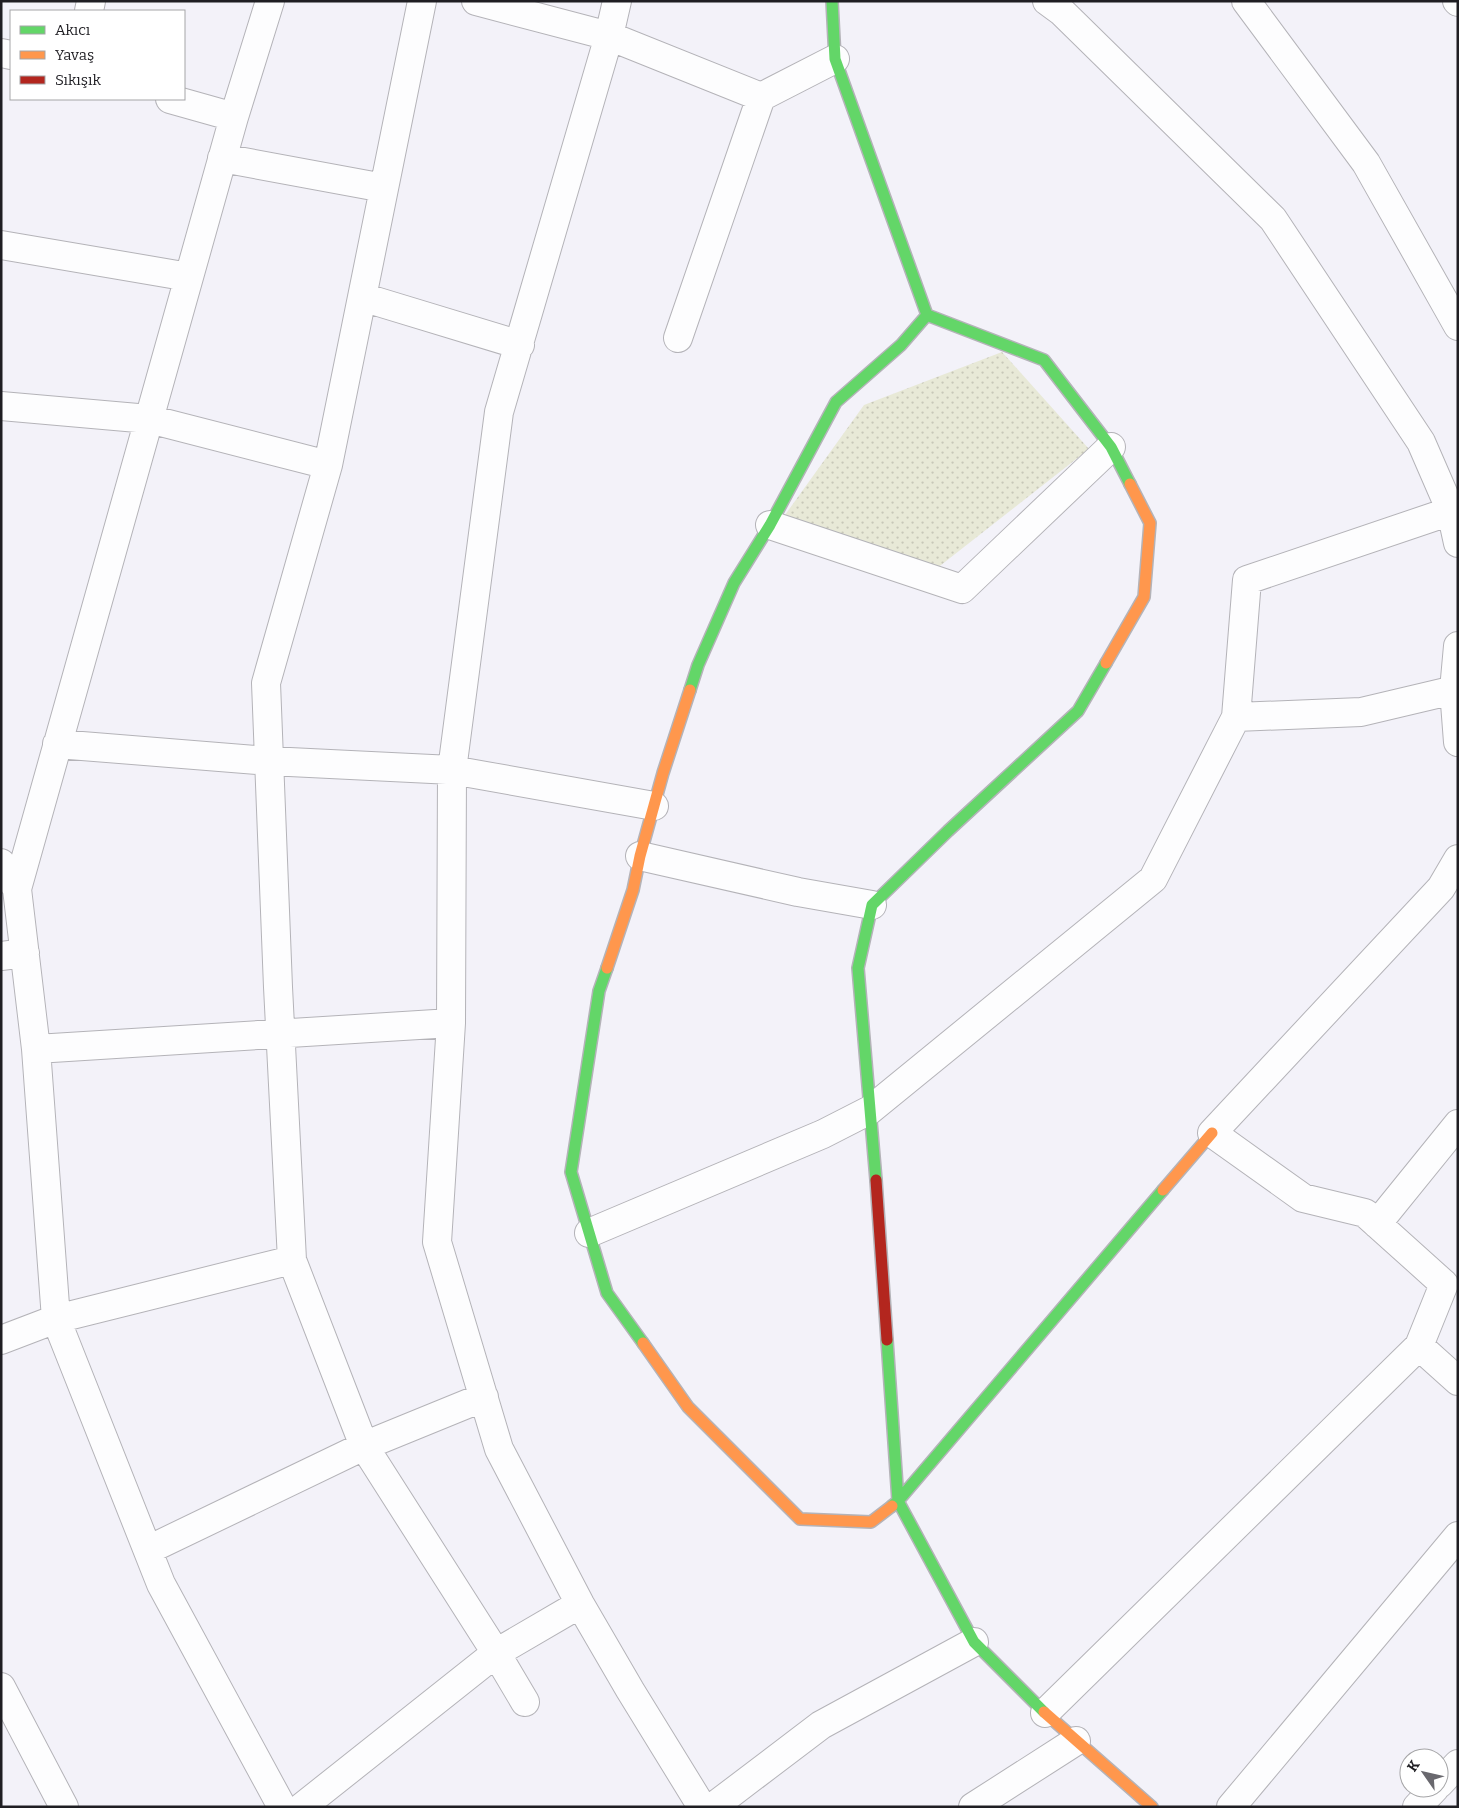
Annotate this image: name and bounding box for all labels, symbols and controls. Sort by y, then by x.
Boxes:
legend [10,10,185,100]
text: Akıcı [55,21,91,39]
text: Yavaş [55,46,94,64]
text: Sıkışık [55,71,102,89]
north arrow [1399,1748,1449,1798]
text: K [1404,1757,1423,1775]

